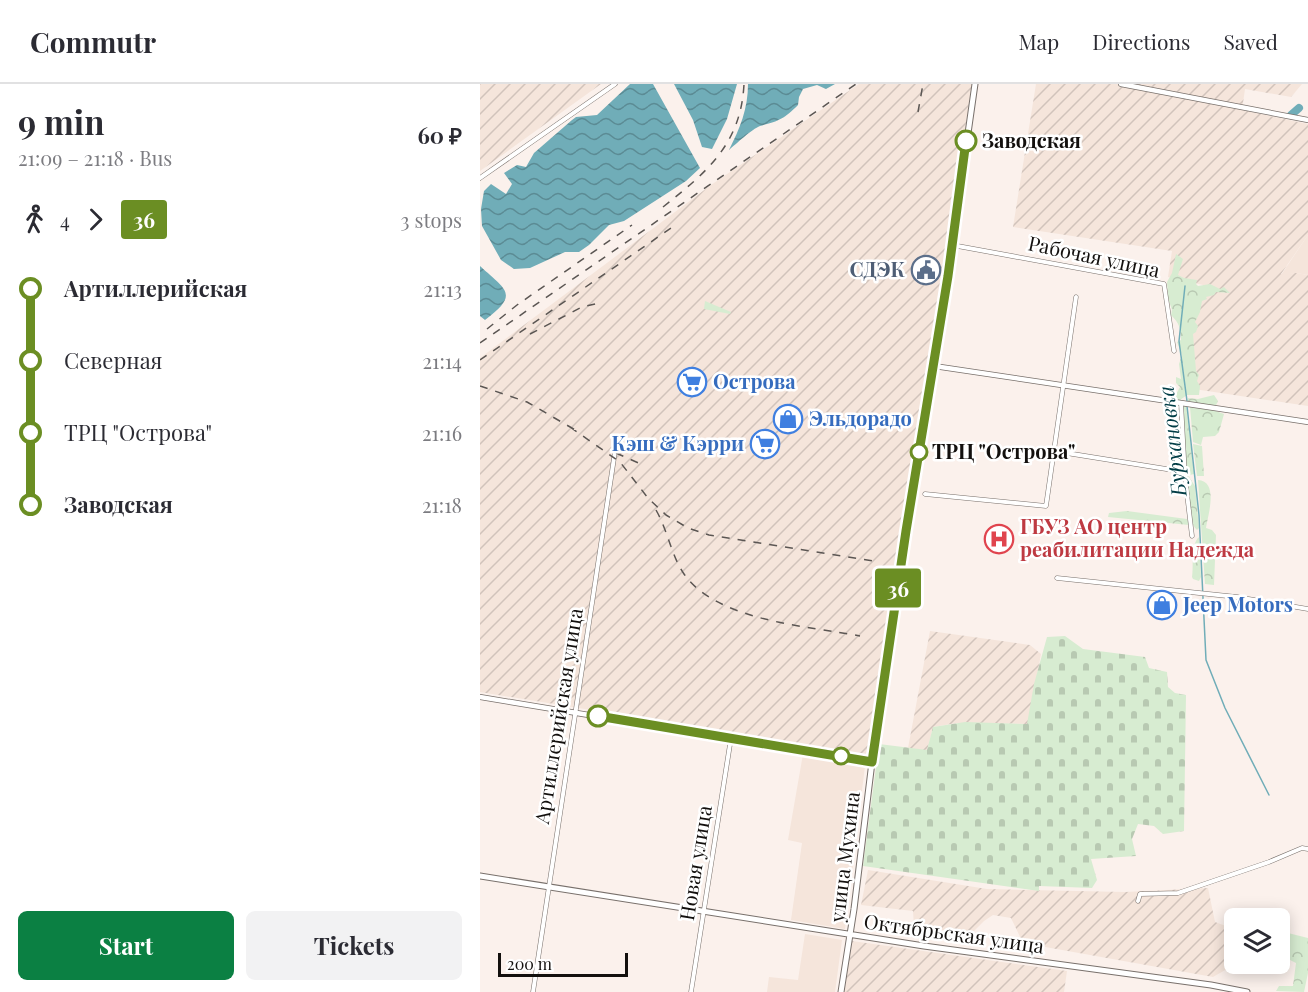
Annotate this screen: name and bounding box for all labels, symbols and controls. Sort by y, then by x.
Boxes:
text: Commutr [30,23,156,60]
text: Map [1018,27,1059,55]
text: Directions [1092,27,1190,55]
text: Saved [1223,27,1278,55]
text: 9 min [18,99,104,143]
text: 60 ₽ [418,120,462,150]
place label: Заводская [982,126,1081,153]
marker: Заводская [955,130,977,152]
text: 21:09 – 21:18 · Bus [18,144,172,171]
icon: walk [18,203,51,236]
icon: forward [79,203,112,236]
text: 36 [133,205,155,233]
text: 4 [60,206,70,233]
text: 3 stops [400,206,462,233]
street label: Рабочая улица [1026,228,1163,283]
public building icon: СДЭК [910,254,942,286]
place label: СДЭК [849,255,906,282]
text: Артиллерийская [64,273,247,303]
text: 21:13 [424,275,462,302]
text: Северная [64,345,162,375]
text: 21:14 [422,347,462,374]
supermarket icon: Острова [676,366,708,398]
place label: Острова [713,367,796,394]
water label: Бурхановка [1150,384,1192,499]
shop icon: Эльдорадо [772,403,804,435]
place label: Эльдорадо [809,404,912,431]
text: ТРЦ "Острова" [64,417,212,447]
text: 21:16 [422,419,462,446]
supermarket icon: Кэш & Кэрри [749,428,781,460]
place label: Кэш & Кэрри [612,429,744,456]
place label: ТРЦ "Острова" [932,437,1075,464]
marker: ТРЦ "Острова" [910,443,928,461]
text: Заводская [64,489,173,519]
text: 21:18 [422,491,462,518]
place label: ГБУЗ АО центр реабилитации Надежда [1020,512,1255,562]
hospital icon: ГБУЗ АО центр реабилитации Надежда [983,523,1015,555]
line badge: 36 [871,568,925,608]
text: 36 [887,574,909,602]
shop icon: Jeep Motors [1146,589,1178,621]
place label: Jeep Motors [1182,590,1293,617]
street label: Артиллерийская улица [527,606,588,827]
unlabelled marker [587,705,609,727]
unlabelled marker [832,747,850,765]
street label: улица Мухина [822,790,865,925]
street label: Новая улица [672,803,717,922]
street label: Октябрьская улица [862,907,1046,959]
map controls [1224,908,1290,974]
button: layers [1224,908,1290,974]
button: Start [18,911,234,980]
button: Tickets [246,911,462,980]
scale bar [498,950,628,978]
text: 200 m [507,953,552,974]

